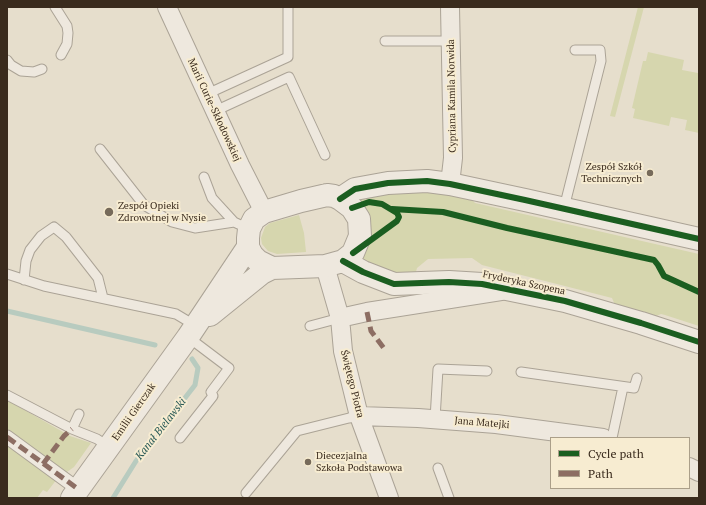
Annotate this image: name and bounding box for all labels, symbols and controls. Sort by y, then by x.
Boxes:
street label: Cypriana Kamila Norwida [445,39,459,153]
street label: Marii Curie-Skłodowskiej [185,57,243,163]
place label: Zespół Szkół Technicznych [581,161,642,184]
marker: Zespół Szkół Technicznych [645,168,655,178]
place label: Zespół Opieki Zdrowotnej w Nysie [118,200,206,224]
marker: Zespół Opieki Zdrowotnej w Nysie [103,206,115,218]
street label: Fryderyka Szopena [482,268,566,298]
street label: Świętego Piotra [338,349,366,419]
street label: Emilii Gierczak [110,381,158,443]
water label: Kanał Bielawski [133,396,189,462]
street label: Jana Matejki [454,415,510,431]
legend [550,437,690,489]
text: Cycle path [588,446,644,461]
place label: Diecezjalna Szkoła Podstawowa [316,450,402,474]
marker: Diecezjalna Szkoła Podstawowa [303,457,313,467]
text: Path [588,466,613,481]

